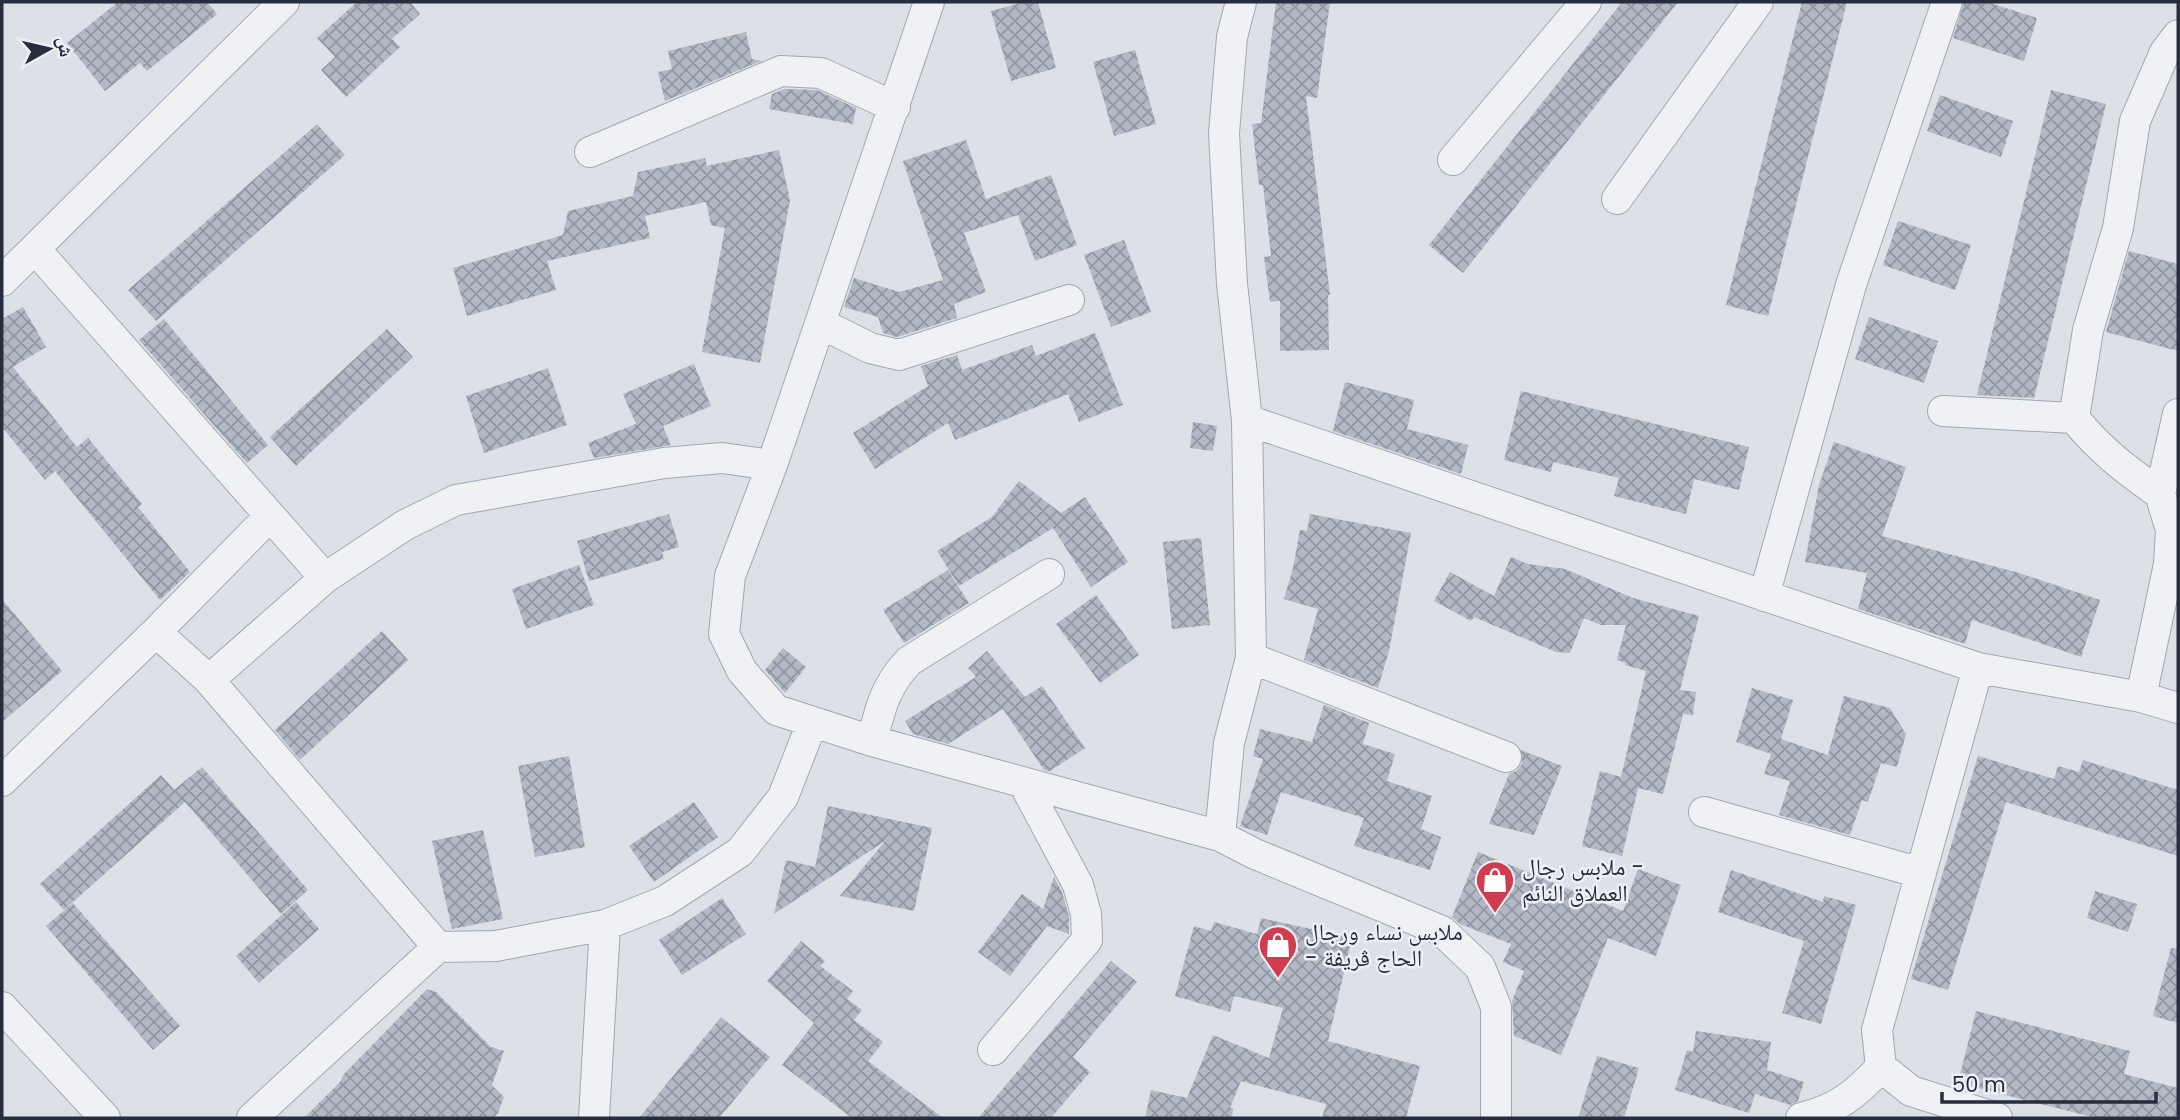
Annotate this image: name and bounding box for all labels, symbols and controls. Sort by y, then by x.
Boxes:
north arrow [14,14,84,84]
text: ش [51,35,80,59]
place label: ملابس رجال - العملاق النائم [1522,851,1644,909]
shop icon: ملابس رجال - العملاق النائم [1474,859,1516,914]
place label: ملابس نساء ورجال - الحاج ڨريفة [1305,916,1463,974]
shop icon: ملابس نساء ورجال - الحاج ڨريفة [1257,924,1299,979]
scale bar [1942,1060,2156,1104]
text: 50 m [1952,1070,2006,1099]

